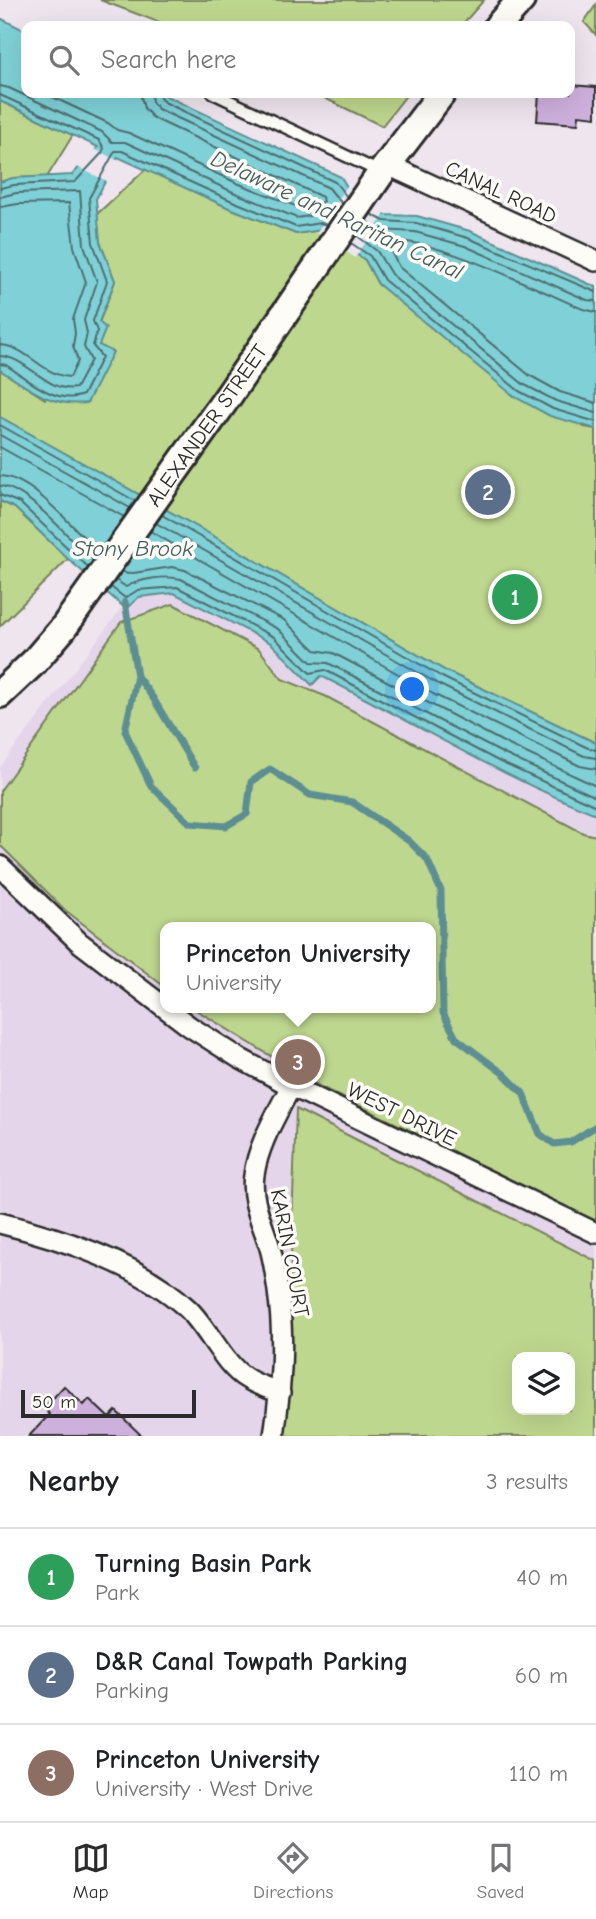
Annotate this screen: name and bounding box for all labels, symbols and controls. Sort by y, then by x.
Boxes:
search box [21,21,575,98]
icon: search [45,41,83,79]
text: Search here [101,45,236,75]
water label: Delaware and Raritan Canal [207,145,468,286]
street label: CANAL ROAD [442,156,560,228]
street label: ALEXANDER STREET [142,340,272,511]
pin: 2 [465,466,511,518]
water label: Stony Brook [73,535,194,562]
pin: 1 [492,571,538,623]
your location [395,672,429,706]
popup [160,922,436,1013]
text: Princeton University [186,939,410,969]
text: University [186,969,281,996]
pin: 3 [275,1036,321,1088]
street label: WEST DRIVE [344,1077,460,1151]
street label: KARIN COURT [266,1187,314,1319]
map controls [512,1352,575,1415]
button: layers [512,1352,575,1415]
scale bar [21,1387,196,1419]
text: 50 m [32,1391,76,1413]
text: Nearby [28,1464,119,1499]
text: 3 results [486,1468,568,1495]
text: Turning Basin Park [95,1549,311,1579]
text: 1 [46,1564,56,1591]
text: 40 m [516,1564,568,1591]
text: Park [95,1579,139,1606]
text: D&R Canal Towpath Parking [95,1647,408,1677]
text: 2 [45,1662,57,1689]
text: 60 m [515,1662,568,1689]
text: Parking [95,1677,169,1704]
text: Princeton University [95,1745,319,1775]
text: 3 [45,1760,57,1787]
text: 110 m [509,1760,568,1787]
text: University · West Drive [95,1775,313,1802]
tab: Map [72,1839,110,1903]
tab: Directions [253,1839,333,1903]
tab: Saved [477,1839,524,1903]

